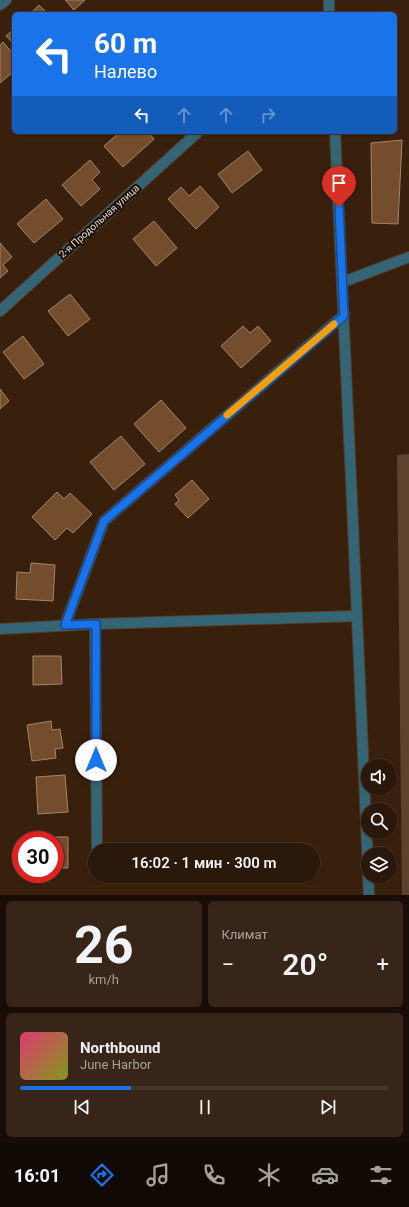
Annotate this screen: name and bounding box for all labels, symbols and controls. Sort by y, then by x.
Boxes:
text: 60 m [94,27,157,60]
icon: left [28,28,80,80]
text: Налево [94,61,157,82]
icon: left [131,104,153,126]
icon: ahead [173,104,195,126]
icon: ahead [215,104,237,126]
icon: right [257,104,279,126]
pin [322,166,356,207]
icon: arrive [328,172,350,194]
street label: 2-я Продольная улица [57,182,141,260]
position arrow [75,739,117,781]
map controls [361,759,397,883]
button: sound [361,759,397,795]
button: search [361,803,397,839]
speed limit sign: 30 [12,831,64,883]
button: layers [361,847,397,883]
text: 16:02 · 1 мин · 300 m [131,854,277,872]
text: 26 [74,915,134,976]
text: Климат [222,927,268,942]
text: 20° [282,947,328,982]
text: − [222,952,234,977]
text: + [377,952,389,977]
text: km/h [88,972,119,987]
text: Northbound [80,1039,161,1057]
text: June Harbor [80,1057,152,1072]
icon: previous [71,1096,93,1118]
icon: pause [194,1096,216,1118]
icon: next [317,1096,339,1118]
icon: directions [88,1161,116,1189]
icon: music [144,1161,172,1189]
icon: phone [200,1161,228,1189]
icon: climate [255,1161,283,1189]
icon: car [311,1161,339,1189]
icon: filters [367,1161,395,1189]
text: 16:01 [14,1165,60,1186]

